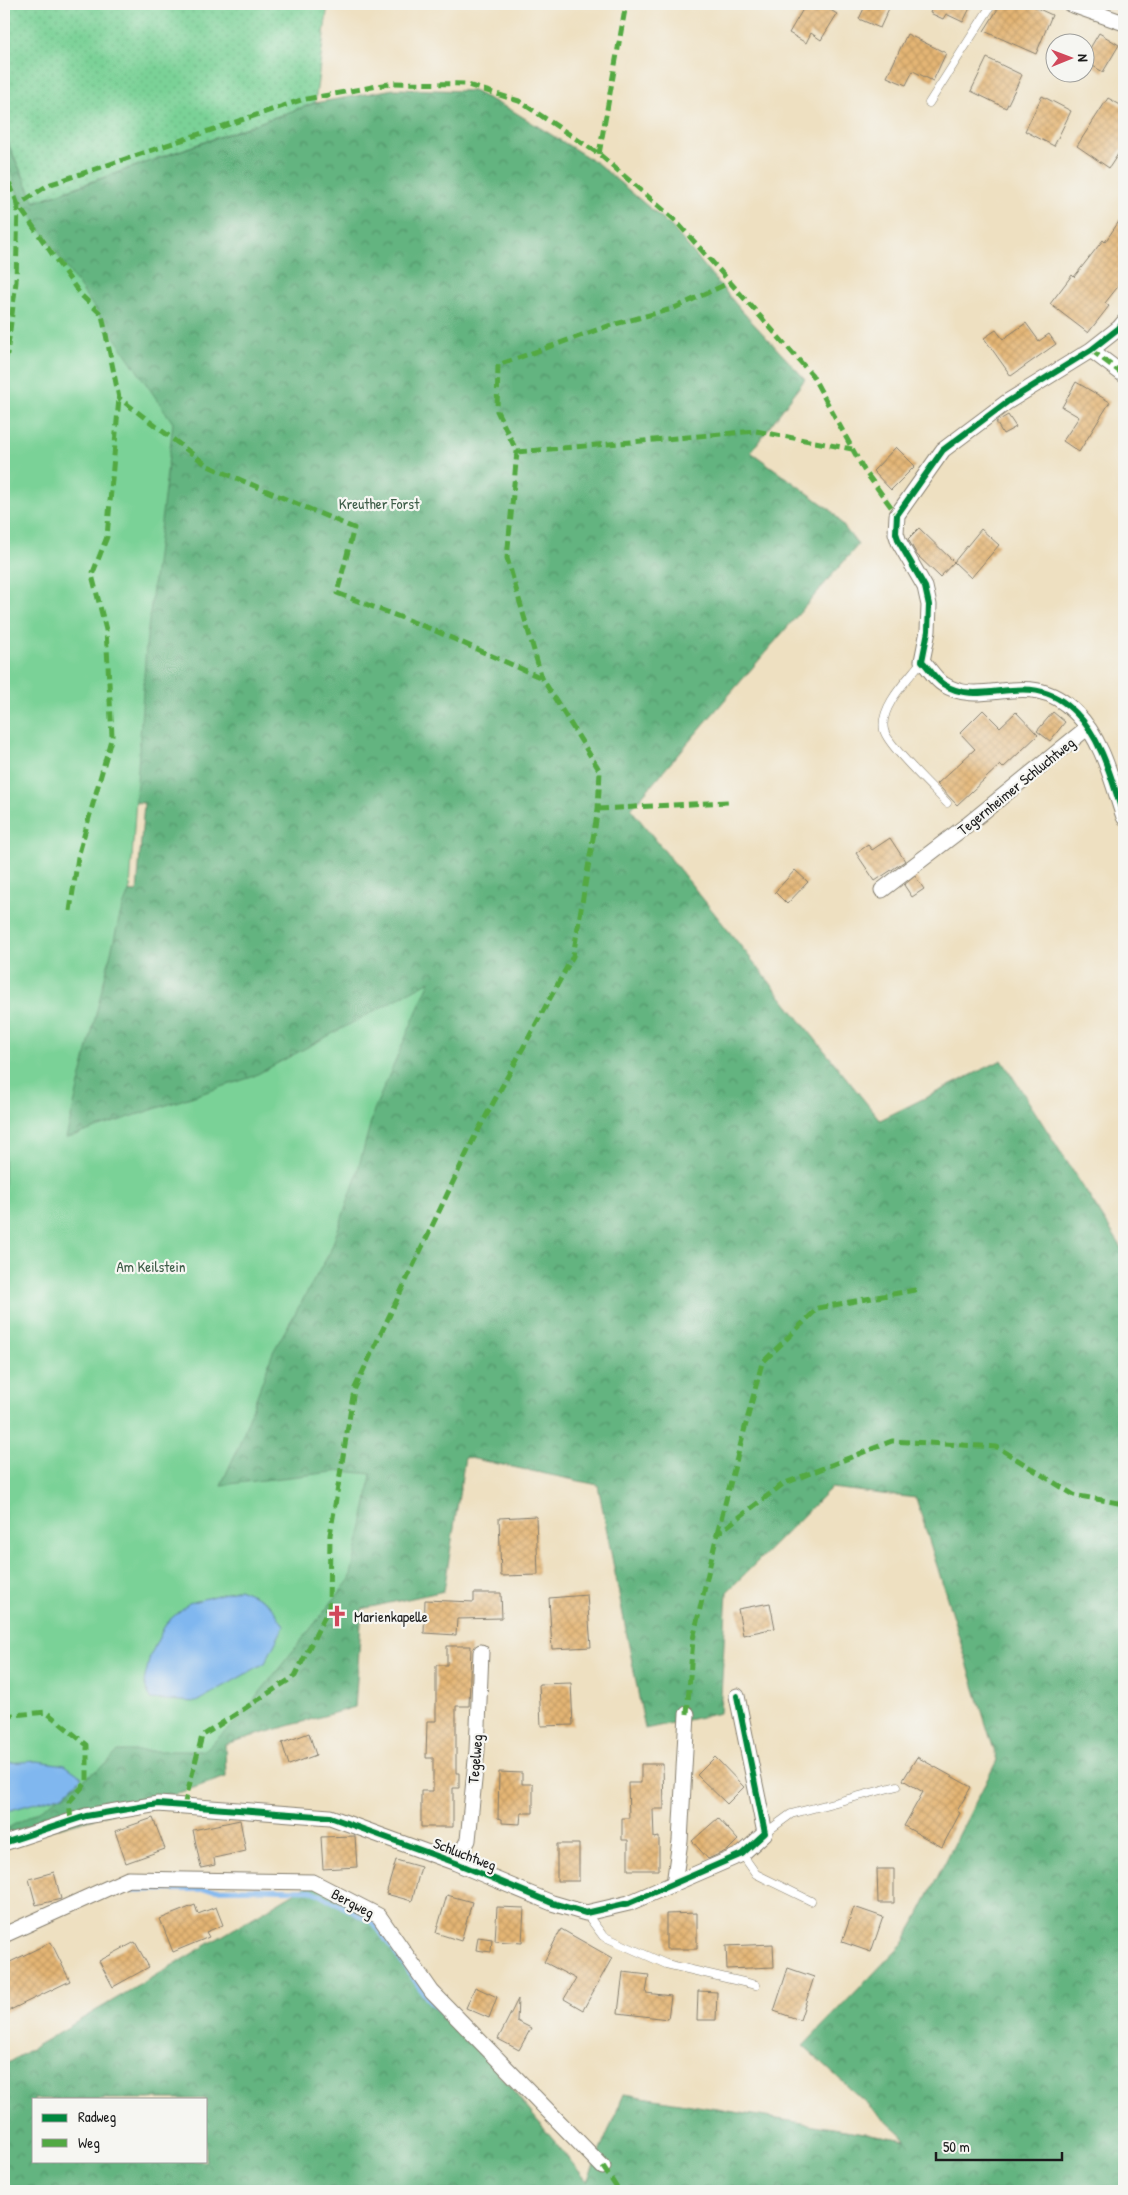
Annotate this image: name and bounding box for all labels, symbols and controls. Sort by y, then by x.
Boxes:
north arrow [1046,32,1096,82]
text: N [1074,54,1093,62]
park label: Kreuther Forst [339,493,420,514]
street label: Tegernheimer Schluchtweg [953,732,1079,840]
park label: Am Keilstein [116,1256,186,1277]
church icon: Marienkapelle [324,1603,350,1629]
place label: Marienkapelle [354,1606,428,1627]
street label: Tegelweg [462,1733,488,1784]
street label: Schluchtweg [430,1832,500,1876]
street label: Bergweg [328,1883,378,1923]
legend [32,2098,208,2162]
text: Radweg [78,2106,116,2127]
scale bar [936,2130,1062,2162]
text: Weg [78,2132,100,2153]
text: 50 m [943,2136,970,2157]

